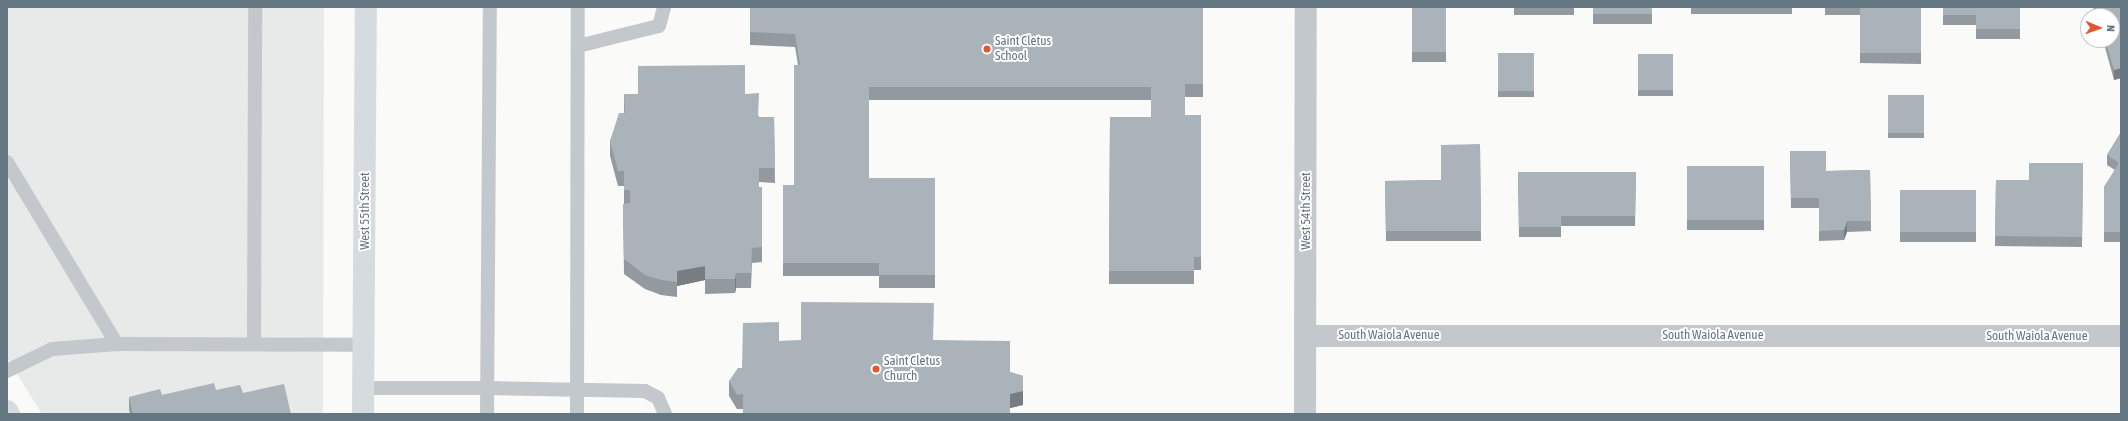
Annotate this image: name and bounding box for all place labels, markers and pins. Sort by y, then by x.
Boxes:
place label: Saint Cletus School [995,34,1051,65]
marker: Saint Cletus School [982,44,992,54]
place label: Saint Cletus Church [884,354,940,385]
marker: Saint Cletus Church [871,364,881,374]

